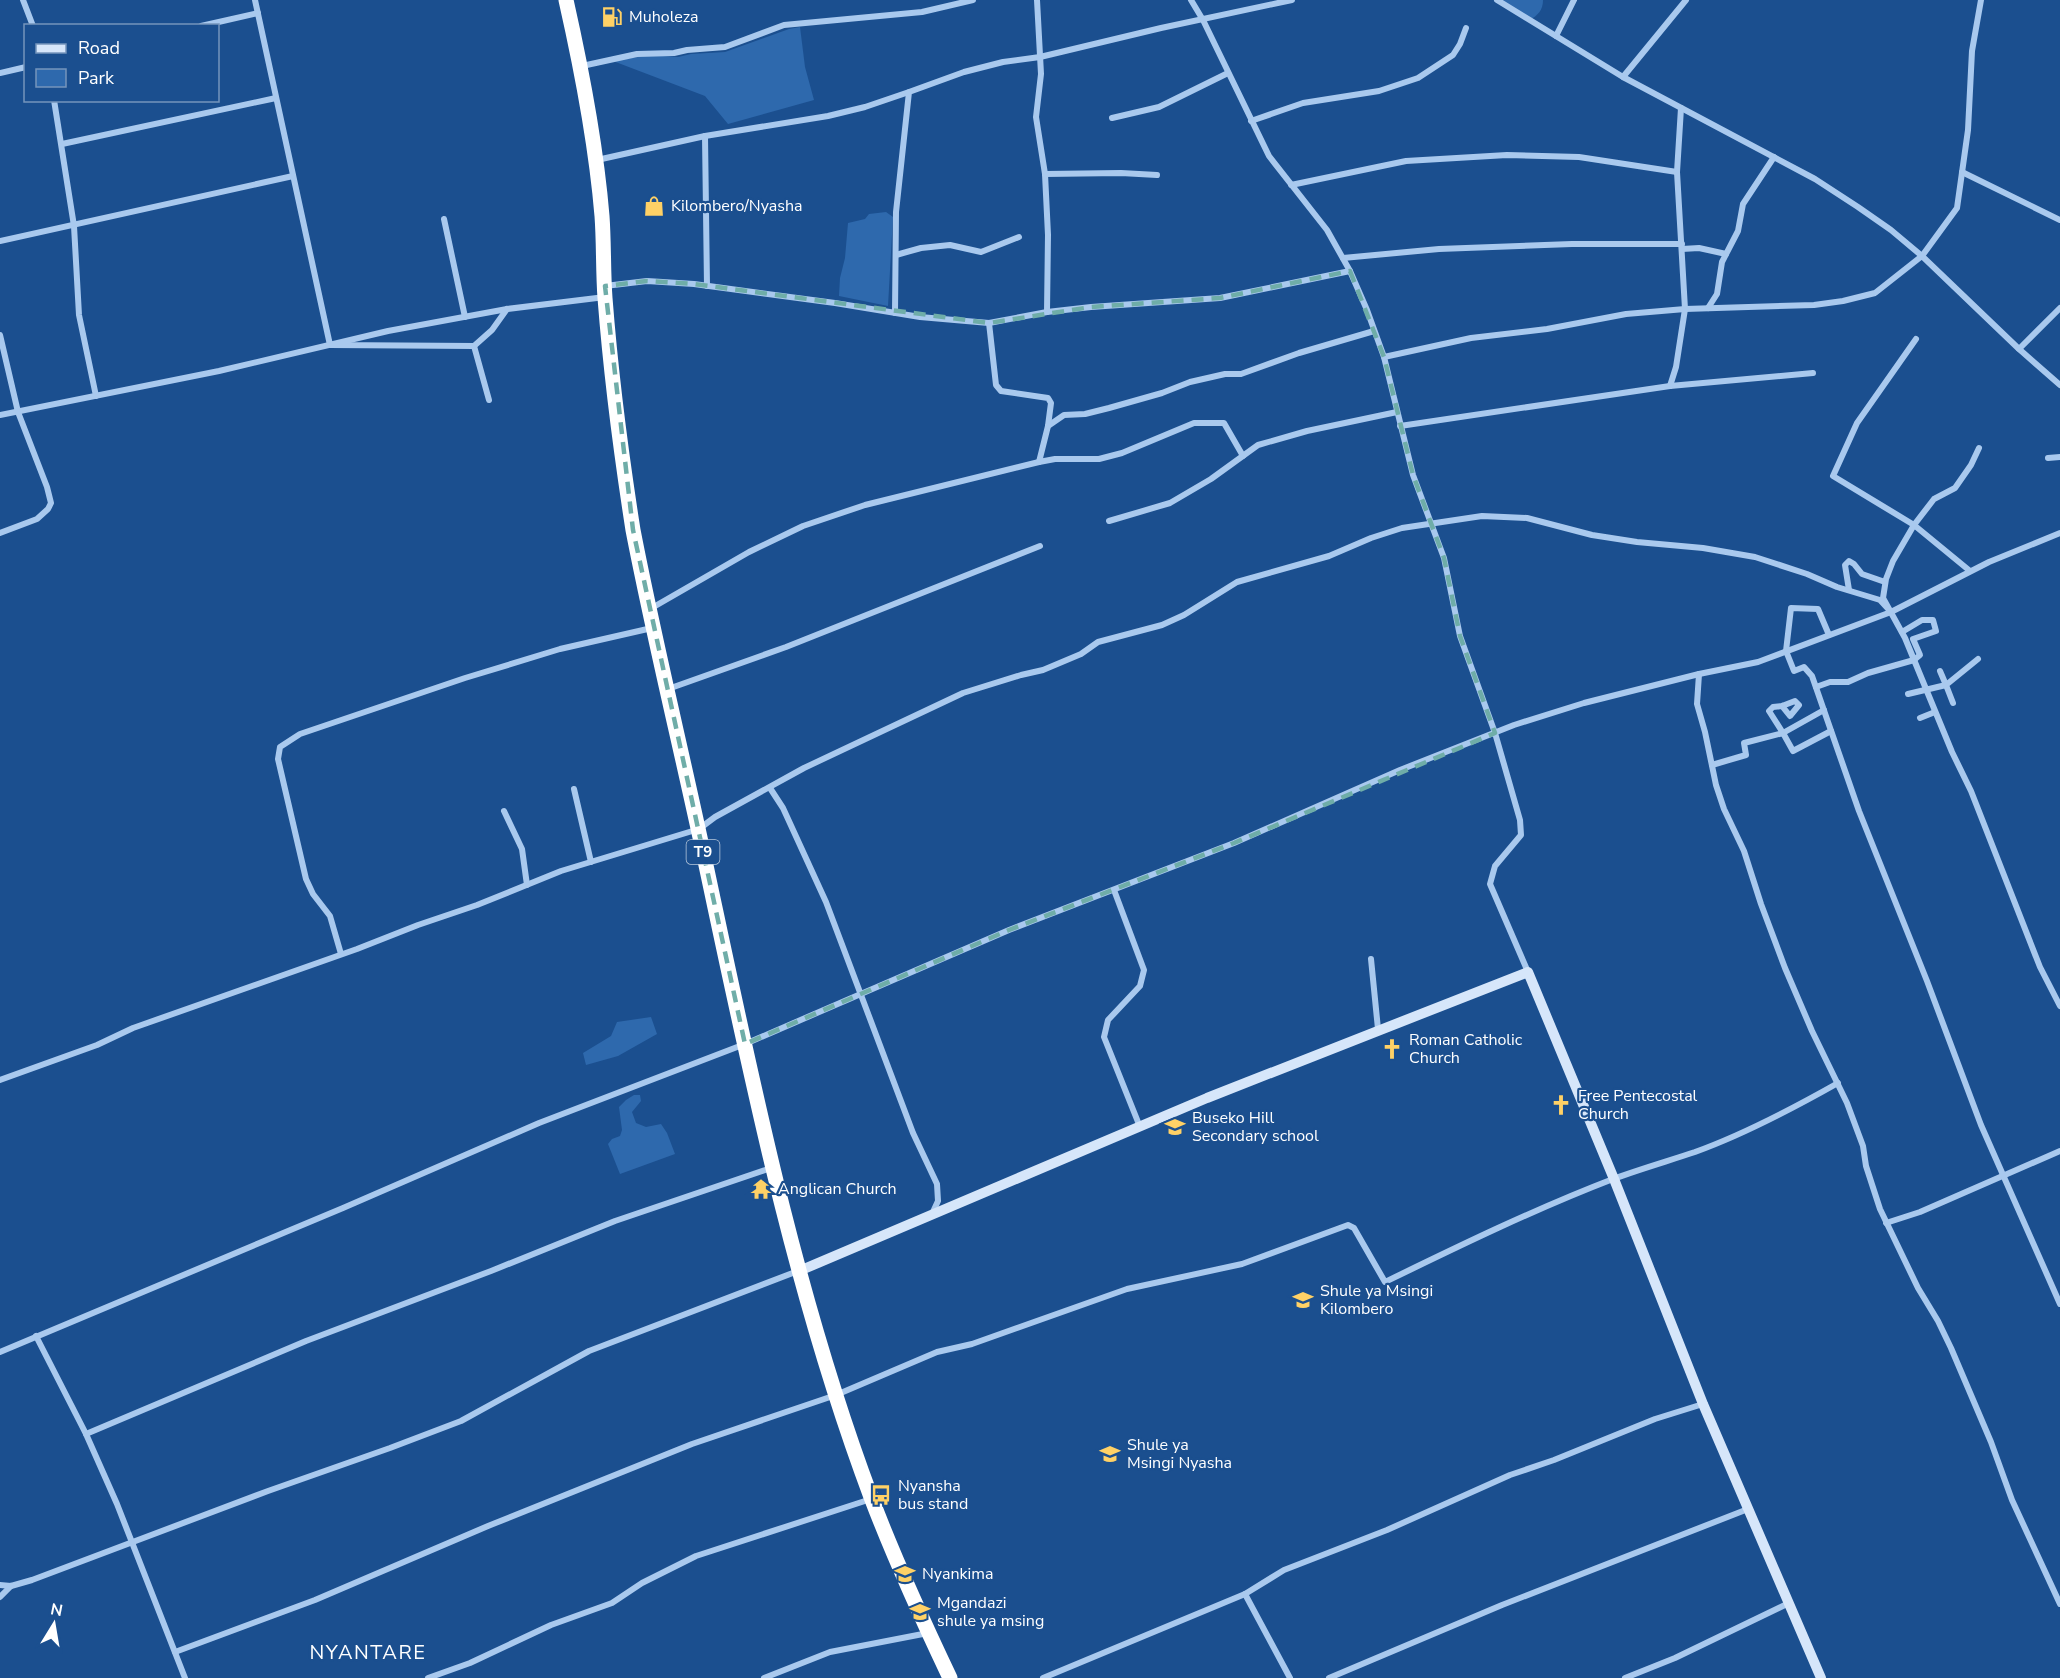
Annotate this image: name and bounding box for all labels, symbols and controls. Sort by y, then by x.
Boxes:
fuel station icon: Muholeza [600,5,624,29]
place label: Muholeza [629,6,699,28]
legend [24,24,219,102]
text: Road [78,36,120,60]
text: Park [78,66,115,90]
shop icon: Kilombero/Nyasha [642,194,666,218]
place label: Kilombero/Nyasha [671,195,803,217]
road number: T9 [686,840,720,864]
place label: Roman Catholic Church [1409,1029,1523,1069]
church icon: Roman Catholic Church [1380,1037,1404,1061]
place label: Free Pentecostal Church [1578,1085,1698,1125]
church icon: Free Pentecostal Church [1549,1093,1573,1117]
place label: Buseko Hill Secondary school [1192,1107,1319,1147]
school or university icon: Buseko Hill Secondary school [1163,1115,1187,1139]
temple icon: Anglican Church [749,1177,773,1201]
place label: Anglican Church [778,1178,897,1200]
place label: Shule ya Msingi Kilombero [1320,1280,1433,1320]
school or university icon: Shule ya Msingi Kilombero [1291,1288,1315,1312]
place label: Shule ya Msingi Nyasha [1127,1434,1232,1474]
school or university icon: Shule ya Msingi Nyasha [1098,1442,1122,1466]
place label: Nyansha bus stand [898,1475,968,1515]
bus stop icon: Nyansha bus stand [869,1483,893,1507]
school or university icon: Nyankima [893,1562,917,1586]
place label: Nyankima [922,1563,993,1585]
place label: Mgandazi shule ya msing [937,1592,1044,1632]
north arrow [24,1594,84,1654]
text: N [49,1598,65,1622]
school or university icon: Mgandazi shule ya msing [908,1600,932,1624]
district label: NYANTARE [310,1639,426,1666]

